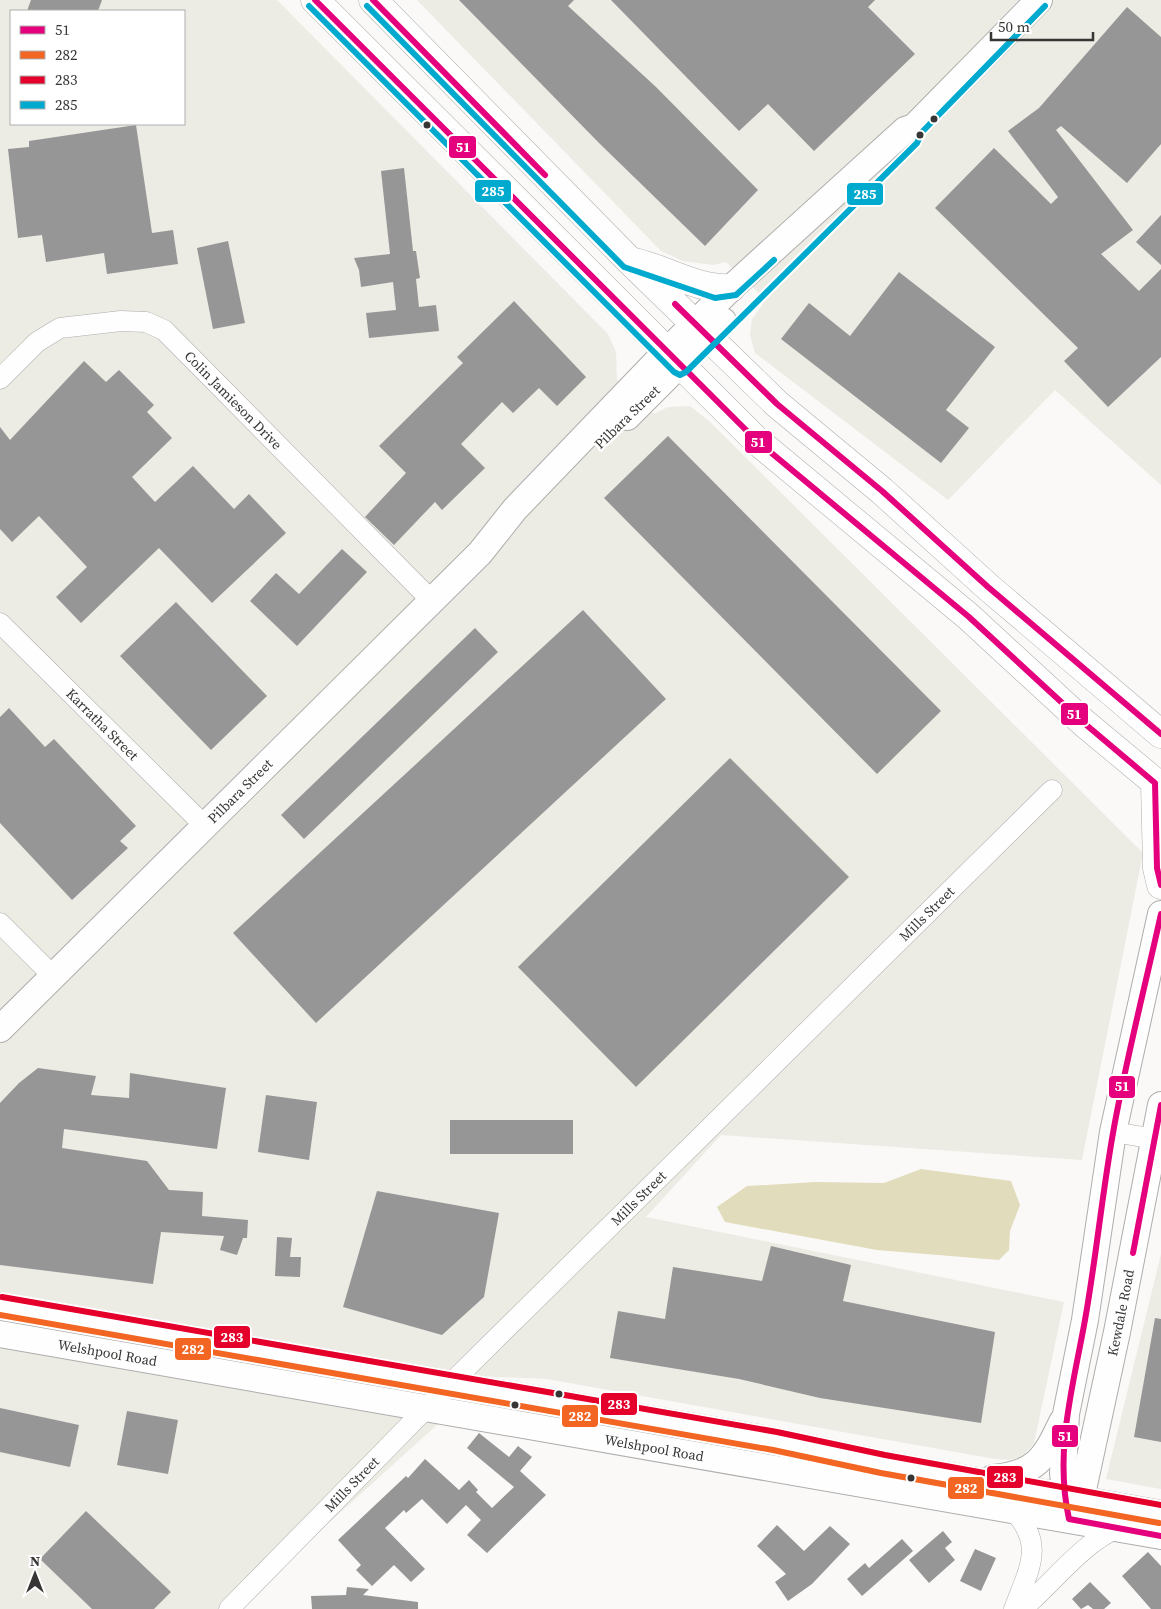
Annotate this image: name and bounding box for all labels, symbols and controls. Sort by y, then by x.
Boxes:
legend [10,10,185,125]
scale bar [991,10,1094,42]
text: 50 m [998,16,1030,37]
text: 51 [55,19,70,40]
text: 282 [55,44,78,65]
text: 283 [55,69,78,90]
text: 285 [55,94,78,115]
unlabelled marker [929,114,939,124]
unlabelled marker [422,120,432,130]
unlabelled marker [915,130,925,140]
line badge: 51 [448,135,477,159]
text: 51 [455,137,471,157]
line badge: 285 [474,179,512,203]
text: 285 [482,181,505,201]
line badge: 285 [846,182,884,206]
text: 285 [854,184,877,204]
street label: Colin Jamieson Drive [180,346,287,454]
street label: Pilbara Street [590,380,665,453]
line badge: 51 [744,430,773,454]
text: 51 [750,432,766,452]
street label: Karratha Street [62,684,143,765]
line badge: 51 [1060,702,1089,726]
text: 51 [1066,704,1082,724]
street label: Pilbara Street [203,754,277,828]
street label: Mills Street [894,881,959,946]
line badge: 51 [1108,1075,1136,1099]
text: 51 [1114,1076,1130,1096]
street label: Mills Street [606,1166,671,1230]
street label: Kewdale Road [1102,1268,1139,1358]
line badge: 283 [213,1325,251,1349]
text: 283 [221,1327,244,1347]
street label: Welshpool Road [56,1334,159,1371]
line badge: 282 [174,1337,212,1361]
text: 282 [182,1339,205,1359]
unlabelled marker [554,1389,564,1399]
line badge: 283 [600,1392,638,1416]
text: 283 [608,1394,631,1414]
unlabelled marker [510,1400,520,1410]
line badge: 282 [561,1404,599,1428]
text: 282 [569,1406,592,1426]
line badge: 51 [1051,1424,1079,1448]
text: 51 [1057,1426,1073,1446]
street label: Welshpool Road [603,1429,705,1466]
street label: Mills Street [320,1452,384,1516]
line badge: 283 [986,1465,1024,1489]
text: 283 [994,1467,1017,1487]
unlabelled marker [906,1473,916,1483]
line badge: 282 [947,1476,985,1500]
text: 282 [955,1478,978,1498]
north arrow [10,1549,60,1599]
text: N [30,1551,40,1571]

